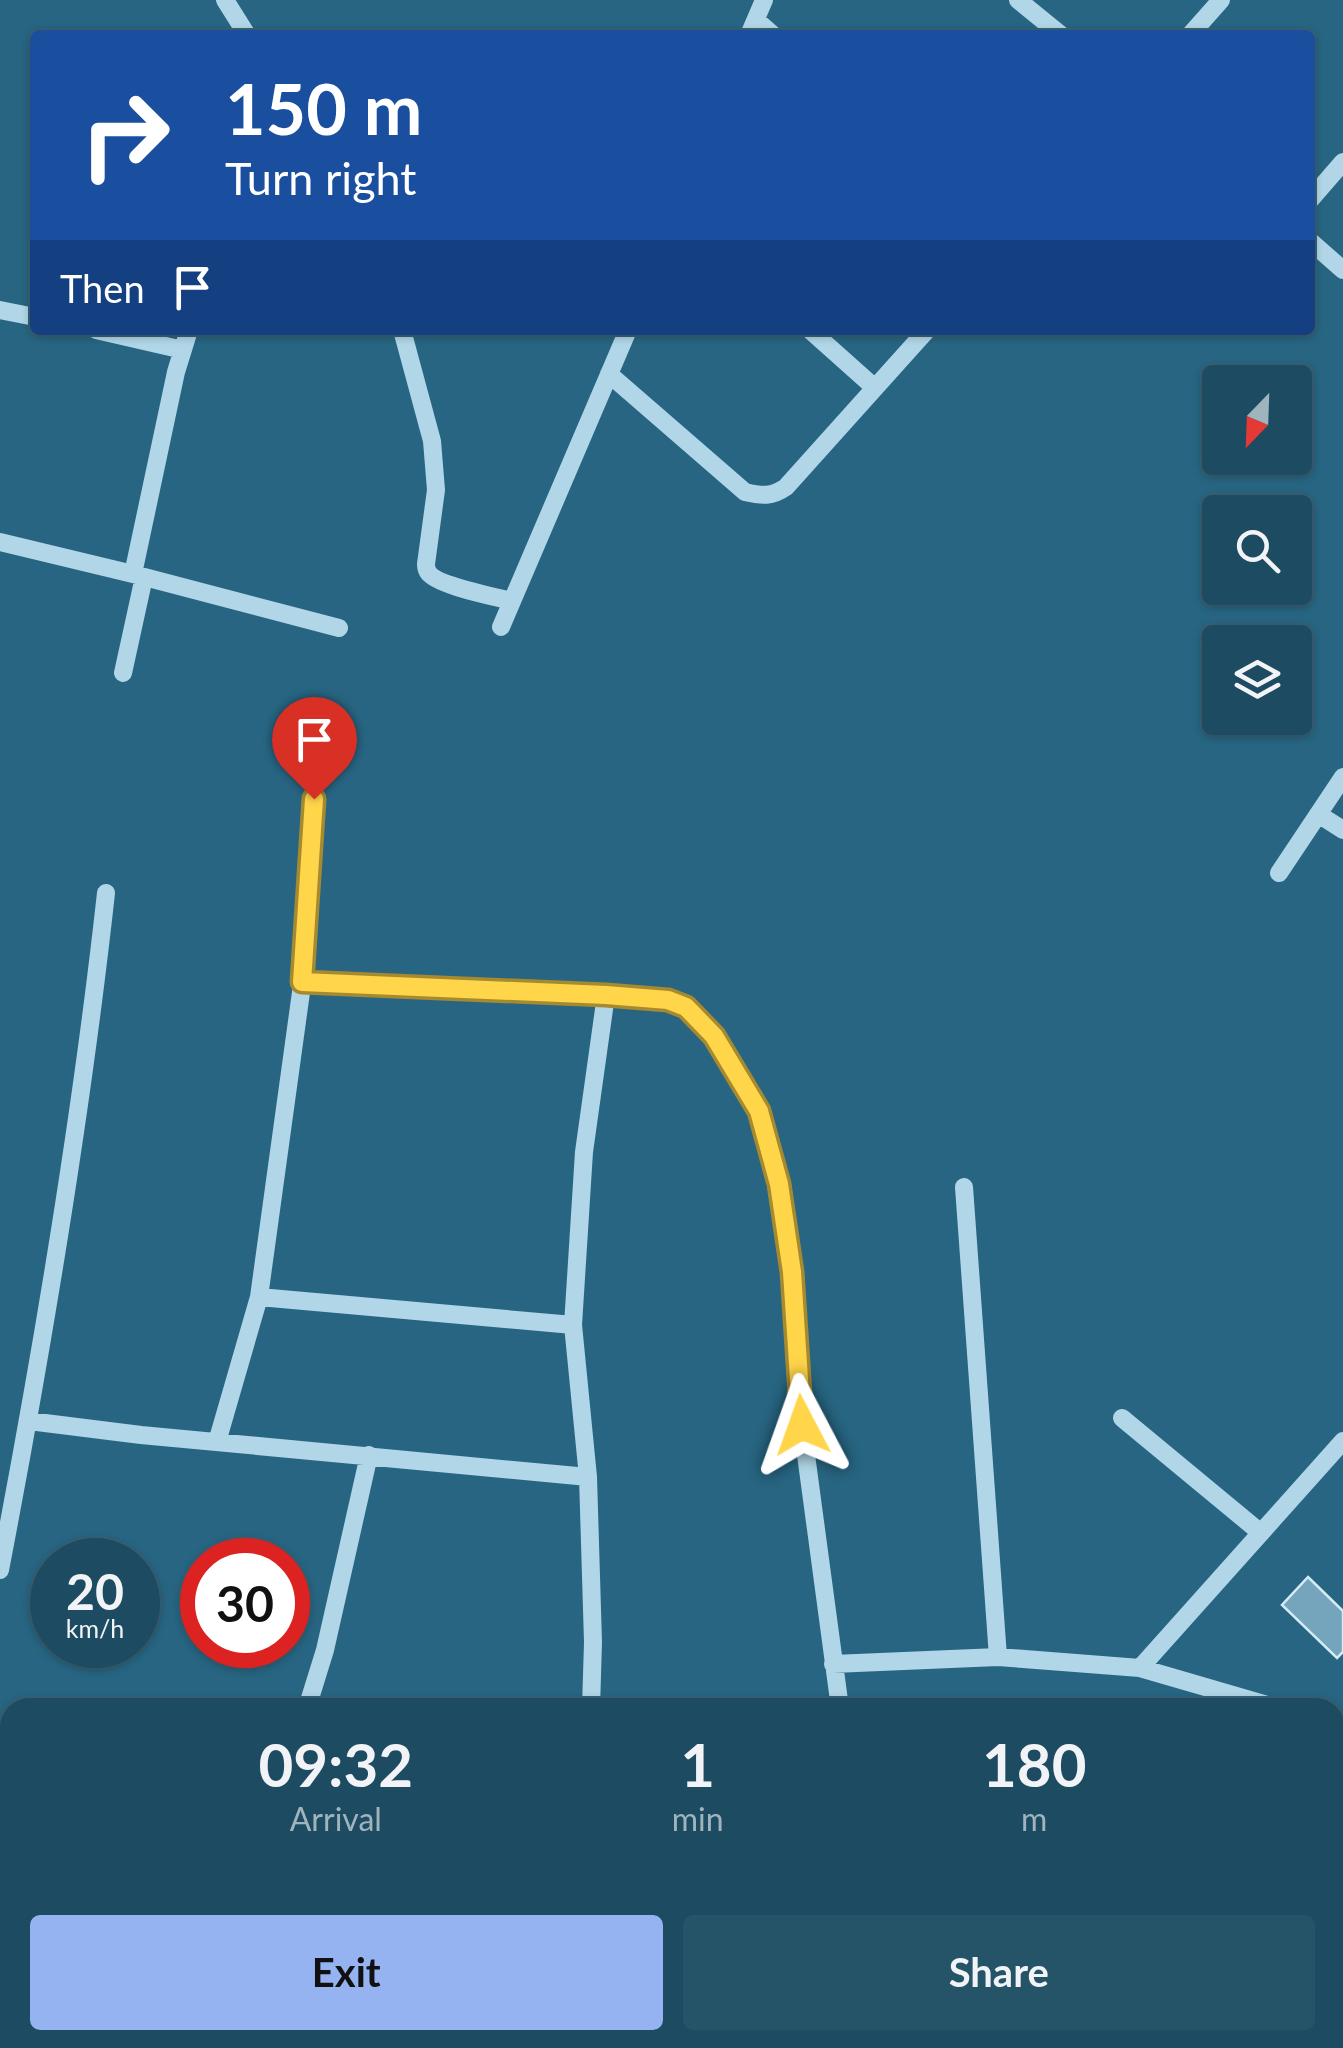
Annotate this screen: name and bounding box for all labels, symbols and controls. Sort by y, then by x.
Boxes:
text: 150 m [225,66,422,150]
icon: right [60,70,190,200]
text: Turn right [225,151,416,205]
icon: arrive [165,260,220,315]
text: Then [60,265,145,311]
north arrow [1202,365,1312,475]
map controls [1202,365,1312,735]
button: search [1202,495,1312,605]
button: layers [1202,625,1312,735]
pin [272,697,357,800]
icon: arrive [287,712,342,767]
position arrow [750,1373,854,1477]
speed limit sign: 30 [180,1538,310,1668]
text: 20 [66,1561,124,1621]
text: km/h [66,1613,124,1643]
text: 09:32 [259,1728,413,1800]
text: 1 [680,1728,715,1800]
text: 180 [982,1728,1086,1800]
text: Arrival [290,1799,382,1838]
text: min [672,1799,724,1838]
text: m [1021,1799,1047,1838]
button: Exit [30,1915,663,2030]
button: Share [683,1915,1315,2030]

